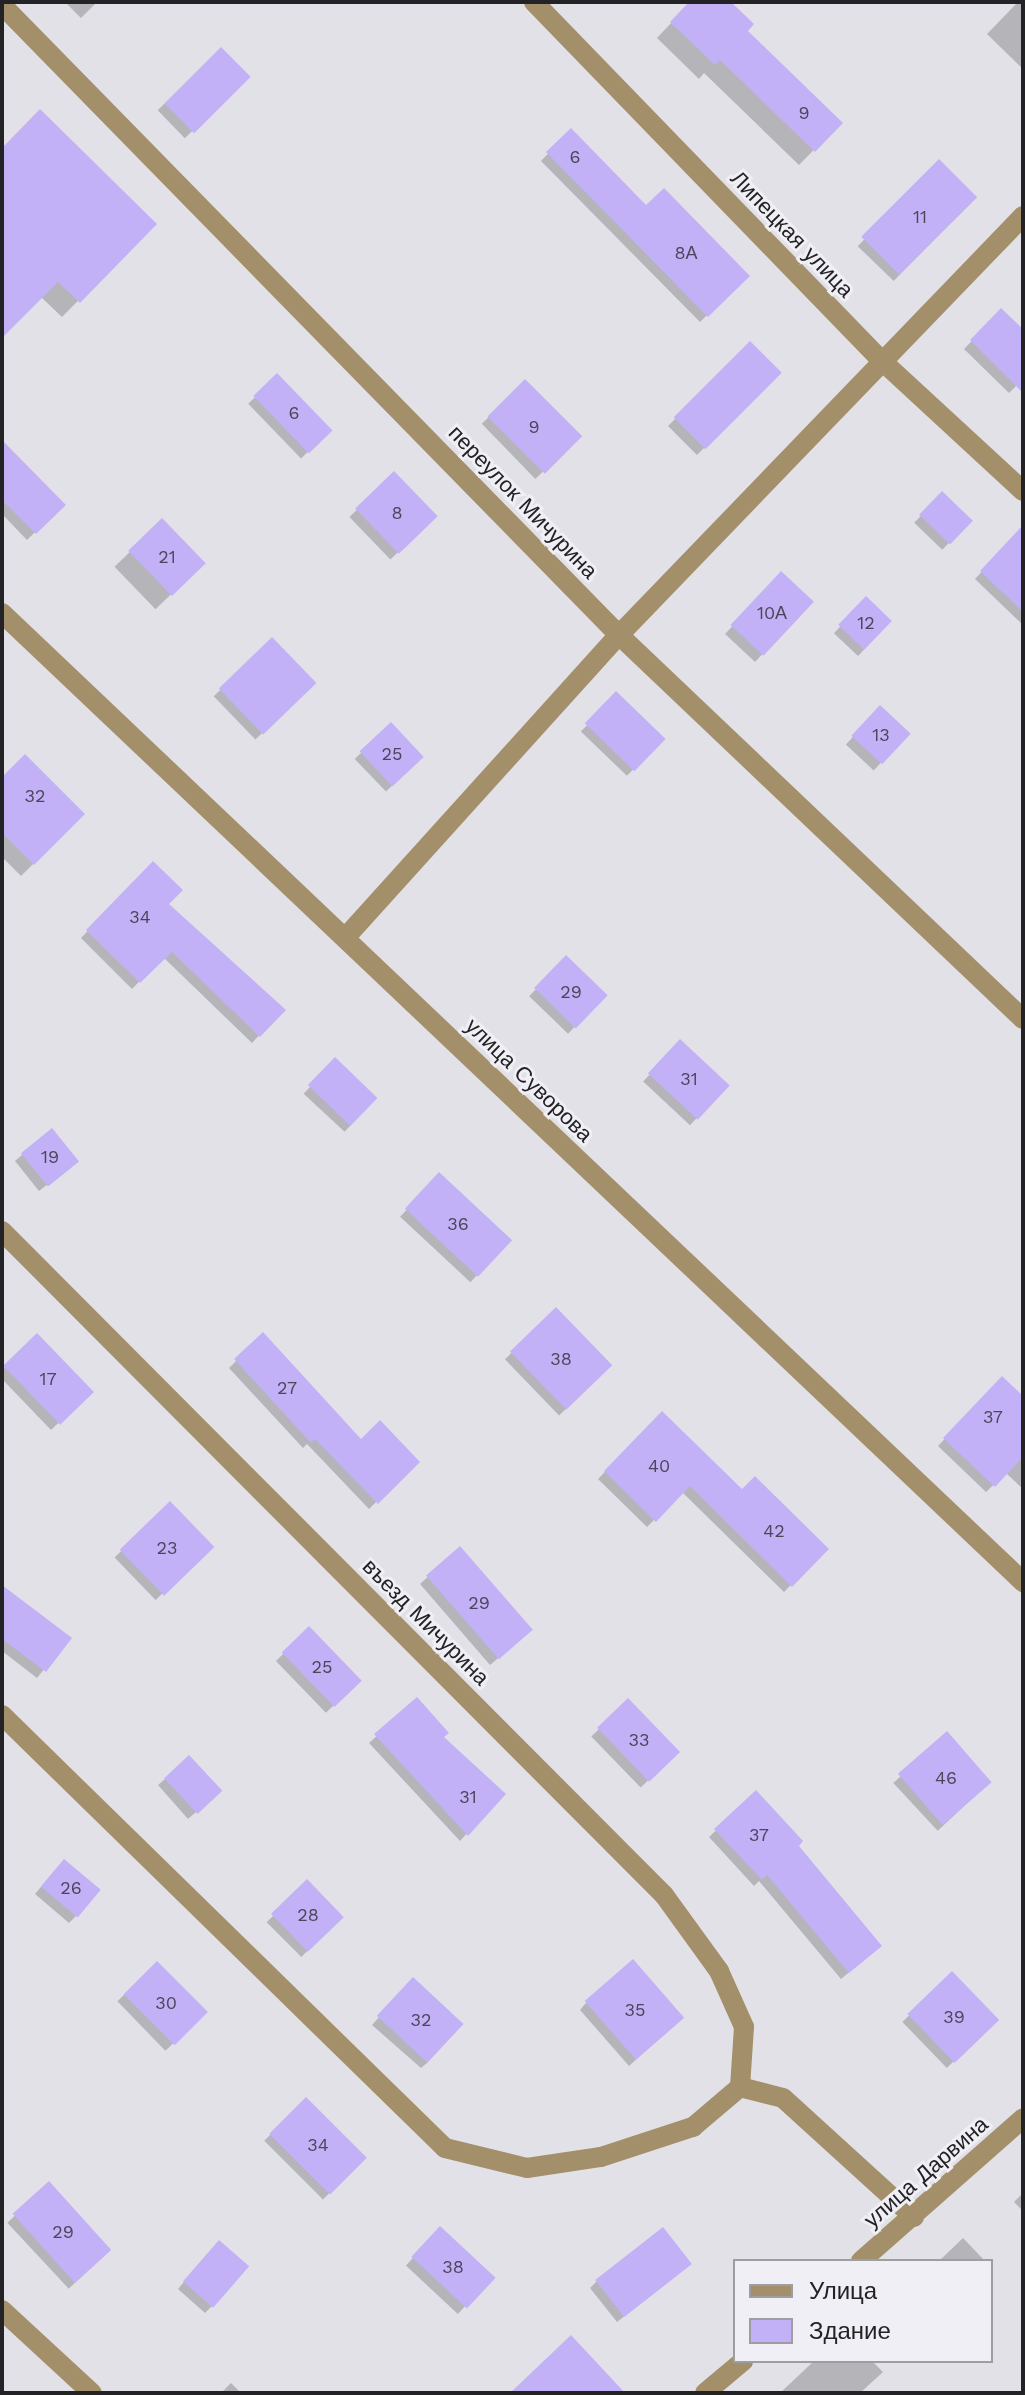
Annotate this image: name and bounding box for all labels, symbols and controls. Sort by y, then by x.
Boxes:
house number: 9 [798,102,810,124]
house number: 6 [570,146,580,168]
street label: Липецкая улица [725,165,859,303]
house number: 11 [913,206,927,228]
house number: 8А [674,242,698,264]
house number: 6 [289,402,299,424]
house number: 9 [528,416,540,438]
street label: переулок Мичурина [443,420,603,584]
house number: 8 [391,502,403,524]
house number: 21 [158,546,176,568]
house number: 10А [757,602,787,624]
house number: 12 [857,612,875,634]
house number: 13 [872,724,890,746]
house number: 25 [382,743,402,765]
house number: 32 [25,785,45,807]
house number: 34 [129,906,151,928]
house number: 29 [560,981,582,1003]
street label: улица Суворова [460,1013,598,1147]
house number: 31 [680,1068,698,1090]
house number: 19 [41,1146,59,1168]
house number: 36 [447,1213,469,1235]
house number: 38 [550,1348,572,1370]
house number: 17 [39,1368,57,1390]
house number: 27 [277,1377,297,1399]
house number: 37 [983,1406,1003,1428]
house number: 40 [648,1455,670,1477]
house number: 42 [763,1520,785,1542]
house number: 23 [157,1537,177,1559]
street label: въезд Мичурина [357,1553,495,1691]
house number: 29 [468,1592,490,1614]
house number: 25 [312,1656,332,1678]
house number: 33 [629,1729,649,1751]
house number: 46 [935,1767,957,1789]
house number: 31 [459,1786,477,1808]
house number: 37 [749,1824,769,1846]
house number: 26 [60,1877,82,1899]
house number: 28 [297,1904,319,1926]
house number: 30 [155,1992,177,2014]
house number: 35 [625,1999,645,2021]
house number: 39 [943,2006,965,2028]
house number: 32 [411,2009,431,2031]
street label: улица Дарвина [859,2111,993,2233]
house number: 34 [307,2134,329,2156]
house number: 29 [52,2221,74,2243]
house number: 38 [442,2256,464,2278]
legend [733,2259,993,2363]
text: Улица [809,2277,877,2305]
text: Здание [809,2317,891,2345]

